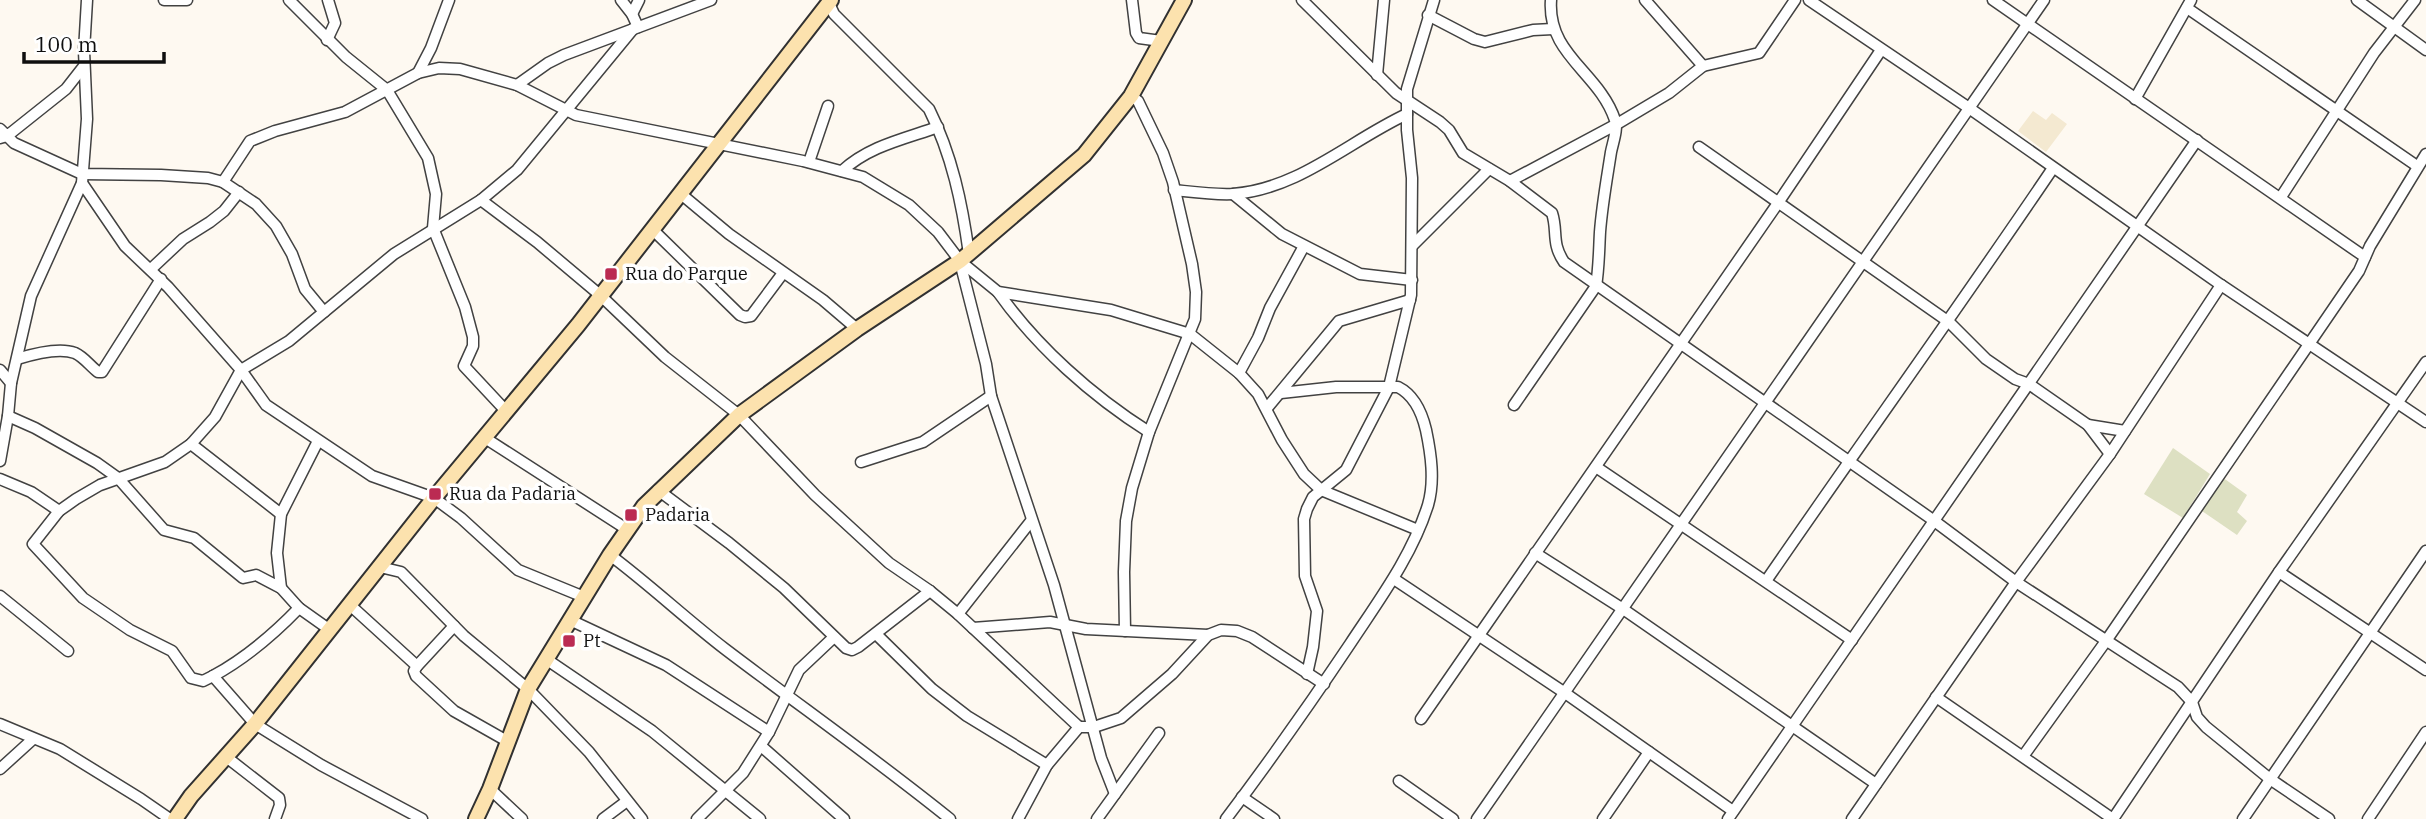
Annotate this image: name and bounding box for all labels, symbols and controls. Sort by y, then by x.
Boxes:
scale bar [24,21,164,65]
text: 100 m [35,30,98,58]
place label: Rua do Parque [625,262,748,285]
marker: Rua do Parque [603,266,619,282]
place label: Rua da Padaria [449,482,576,505]
marker: Rua da Padaria [427,486,443,502]
place label: Padaria [645,503,710,526]
marker: Padaria [623,507,639,523]
place label: Pt [583,629,601,652]
marker: Pt [561,633,577,649]

